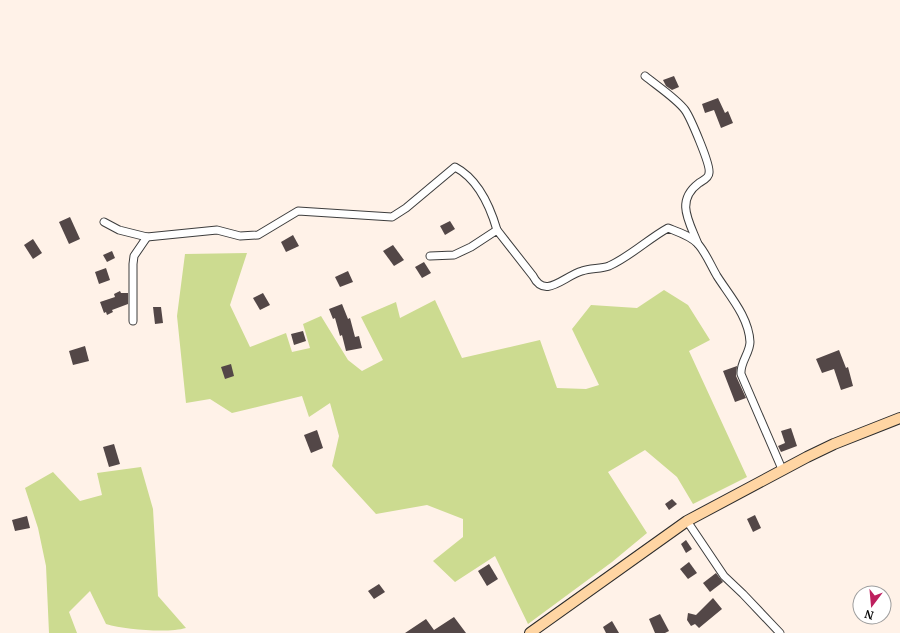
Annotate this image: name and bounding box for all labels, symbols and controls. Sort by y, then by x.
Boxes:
north arrow [852,585,892,625]
text: N [863,607,875,623]

